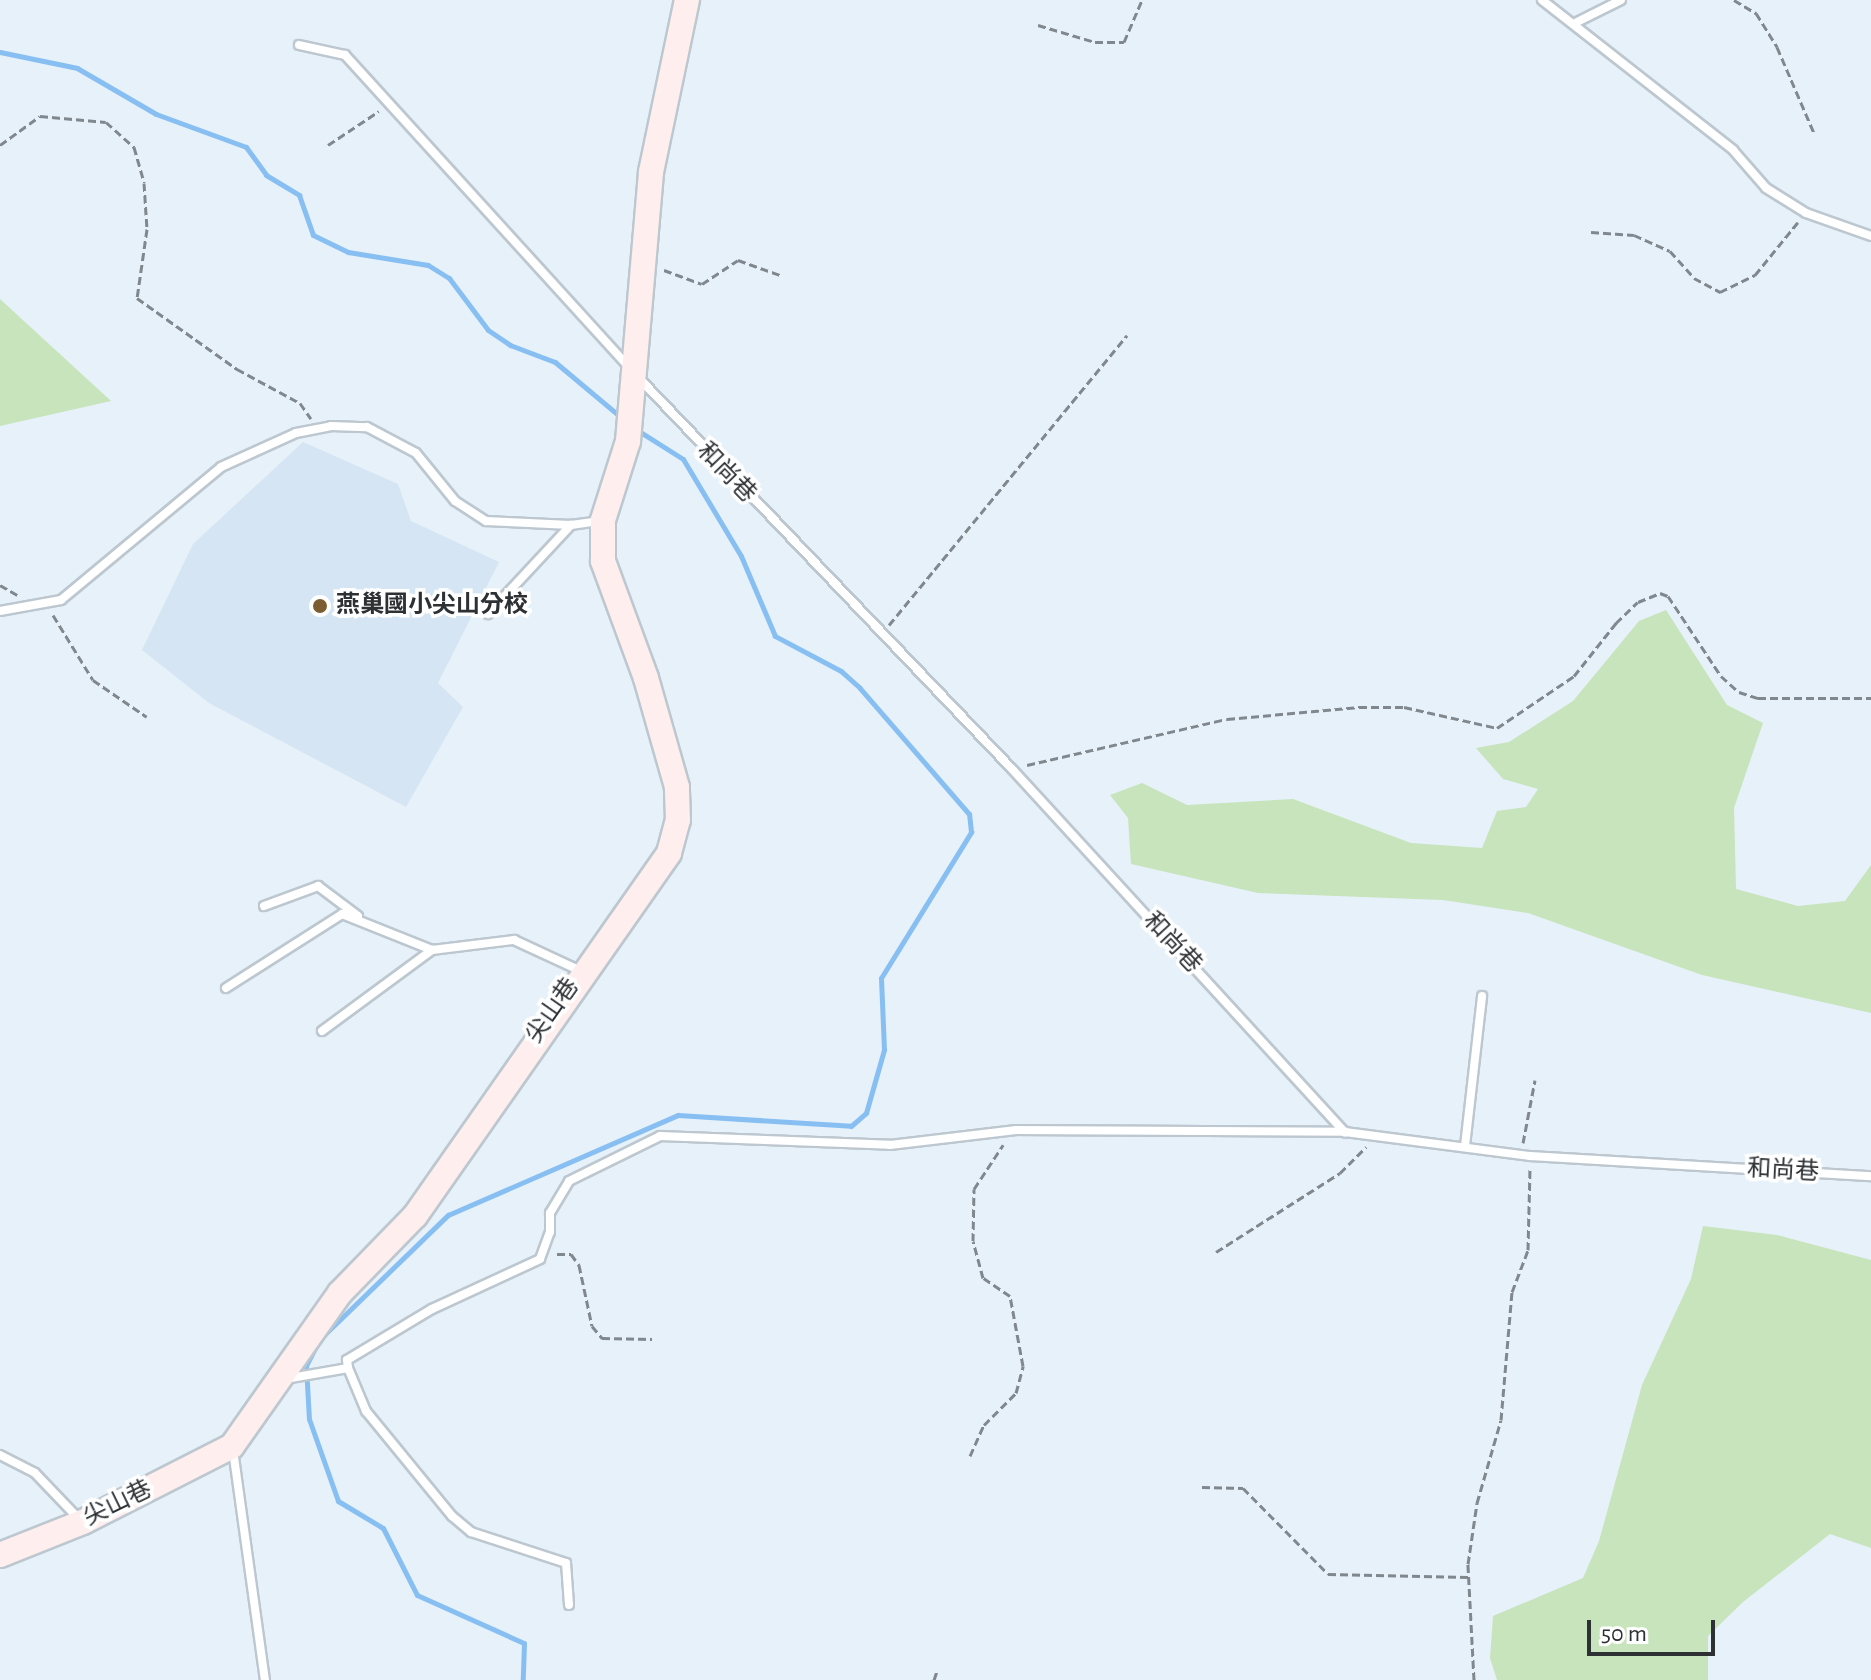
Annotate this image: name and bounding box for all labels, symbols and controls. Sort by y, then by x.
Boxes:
street label: 和尚巷 [691,437,761,509]
place label: 燕巢國小尖山分校 [336,592,528,620]
marker: 燕巢國小尖山分校 [311,597,329,615]
street label: 和尚巷 [1137,907,1207,979]
street label: 尖山巷 [521,973,585,1049]
street label: 和尚巷 [1746,1155,1820,1187]
street label: 尖山巷 [79,1475,157,1533]
scale bar [1591,1604,1719,1654]
text: 50 m [1601,1622,1647,1646]

